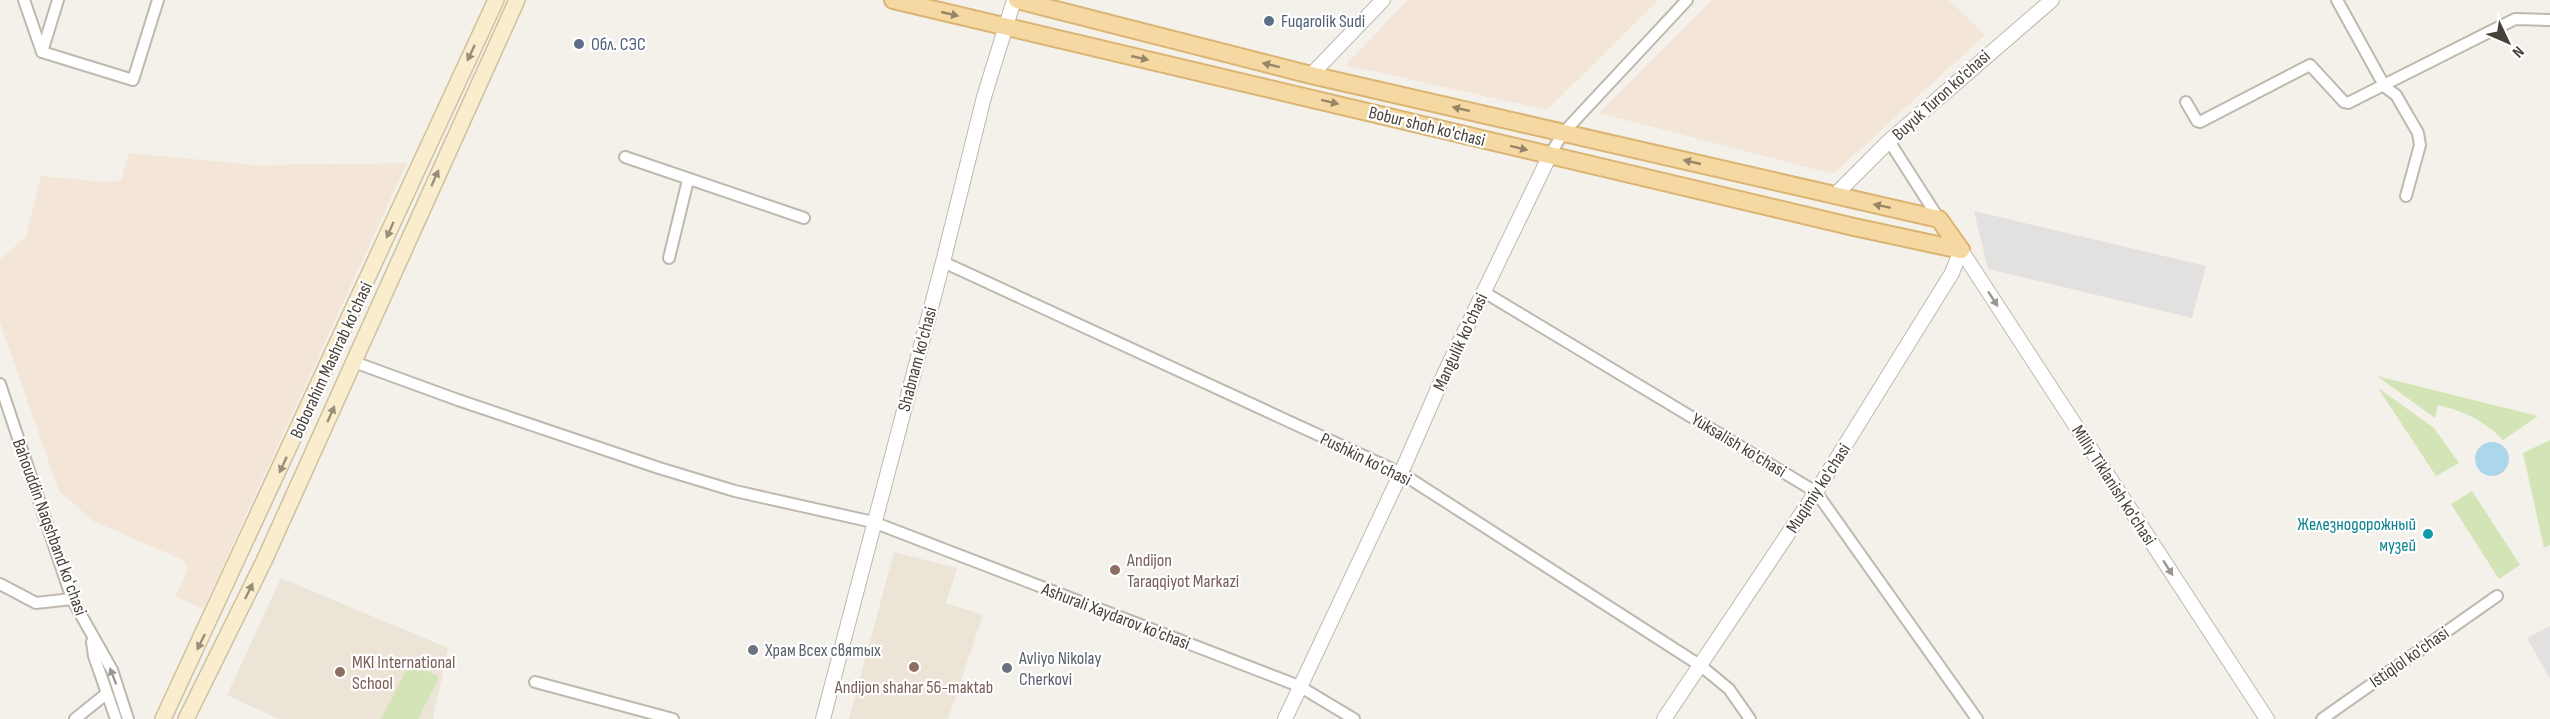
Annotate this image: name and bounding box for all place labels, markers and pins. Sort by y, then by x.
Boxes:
place label: Fuqarolik Sudi [1281,11,1365,32]
marker: Fuqarolik Sudi [1262,14,1276,28]
place label: Обл. СЭС [591,34,646,55]
marker: Обл. СЭС [572,37,586,51]
place label: Железнодорожный музей [2297,514,2416,556]
marker: Железнодорожный музей [2421,527,2435,541]
place label: Andijon Taraqqiyot Markazi [1126,550,1239,592]
marker: Andijon Taraqqiyot Markazi [1108,563,1122,577]
place label: Храм Всех святых [764,640,881,661]
marker: Храм Всех святых [746,643,760,657]
place label: Avliyo Nikolay Cherkovi [1018,648,1101,690]
place label: MKI International School [352,652,455,694]
marker: Andijon shahar 56-maktab [907,660,921,674]
marker: Avliyo Nikolay Cherkovi [1000,661,1014,675]
marker: MKI International School [333,665,347,679]
place label: Andijon shahar 56-maktab [834,677,993,698]

